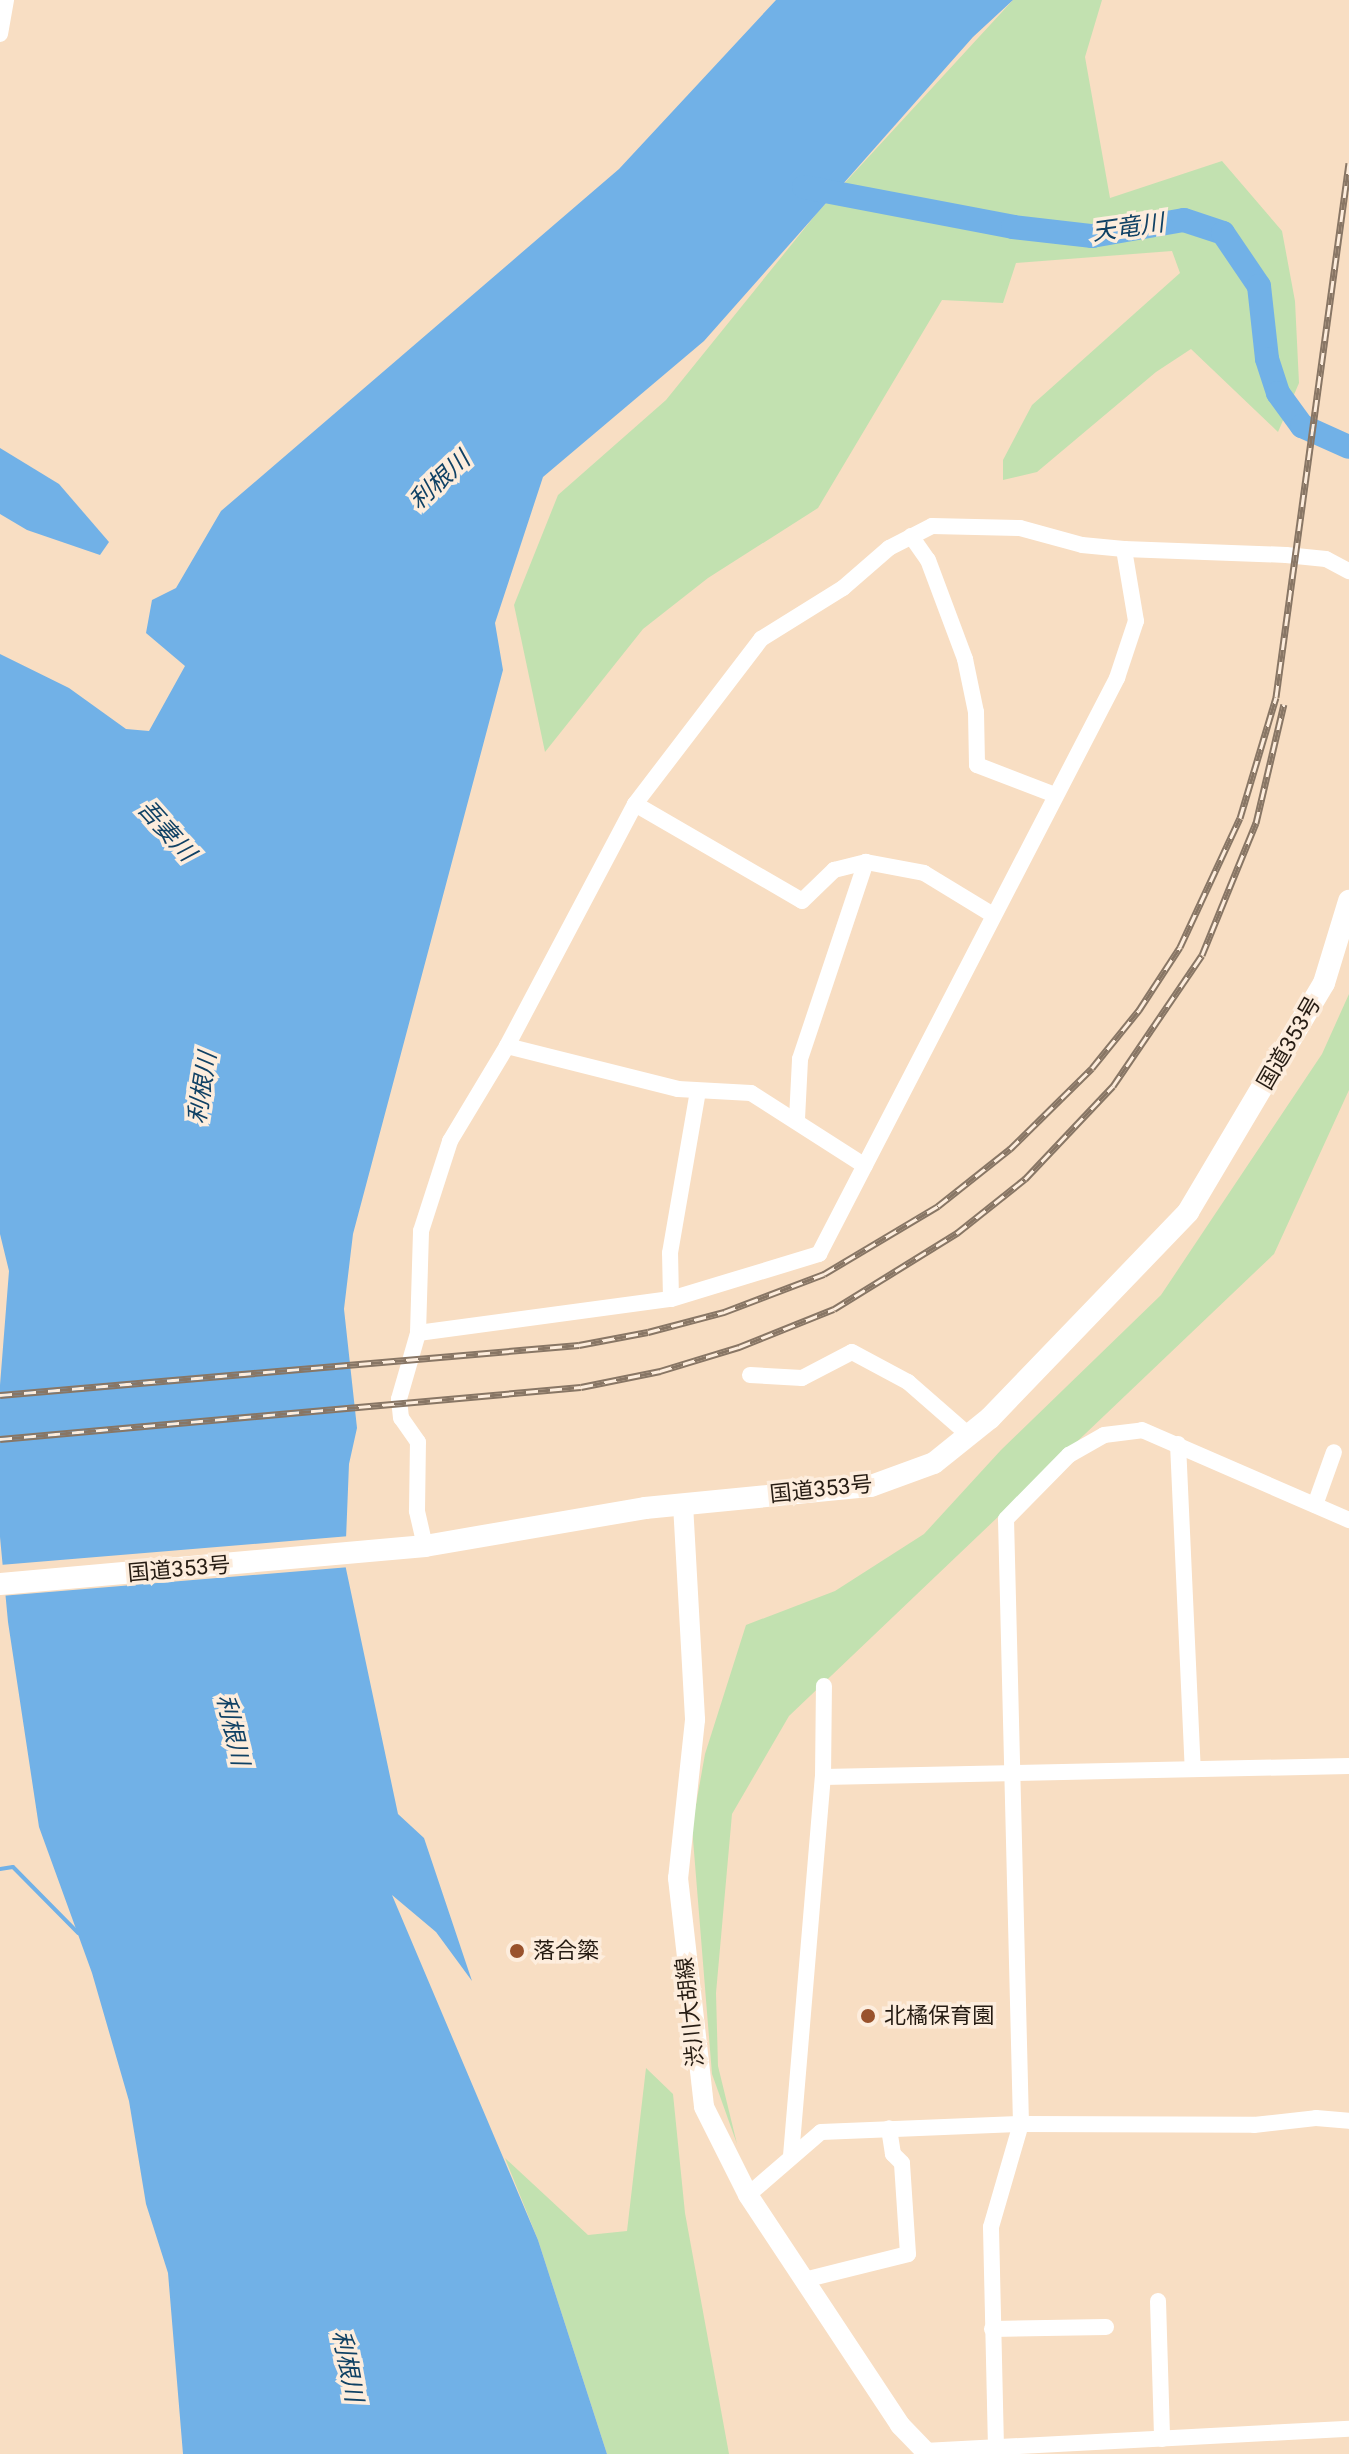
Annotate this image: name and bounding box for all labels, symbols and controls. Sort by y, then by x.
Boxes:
water label: 天竜川 [1090,209,1166,247]
water label: 利根川 [404,446,476,516]
water label: 吾妻川 [131,795,201,867]
street label: 国道353号 [1252,992,1326,1094]
water label: 利根川 [183,1050,223,1126]
street label: 国道353号 [768,1470,874,1508]
street label: 国道353号 [126,1551,232,1587]
water label: 利根川 [210,1692,254,1768]
place label: 落合簗 [533,1938,599,1964]
marker: 落合簗 [508,1942,526,1960]
street label: 渋川大胡線 [671,1956,709,2068]
place label: 北橘保育園 [884,2003,994,2029]
marker: 北橘保育園 [859,2007,877,2025]
water label: 利根川 [326,2328,368,2404]

